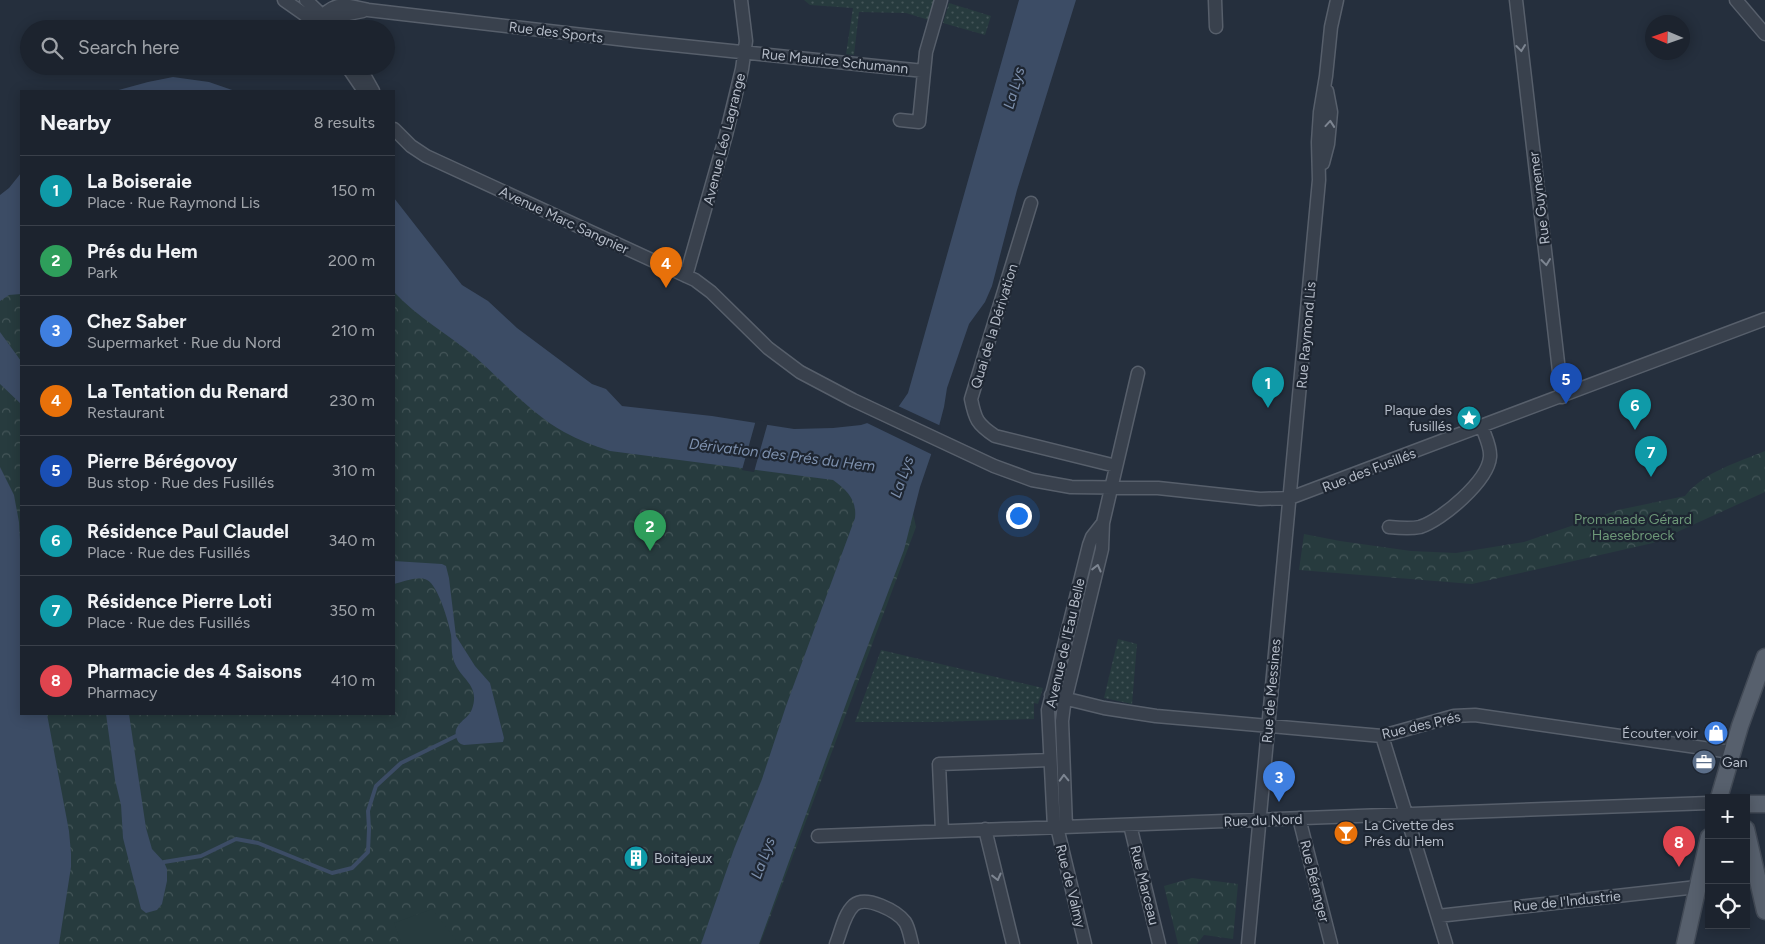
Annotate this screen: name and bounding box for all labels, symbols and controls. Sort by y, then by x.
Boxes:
north arrow [1645,15,1690,60]
street label: Rue des Sports [508,18,604,47]
search box [20,20,395,75]
icon: search [38,34,66,62]
text: Search here [78,36,180,59]
street label: Rue Maurice Schumann [761,45,909,78]
one-way arrow [1515,45,1526,53]
water label: La Lys [999,65,1029,111]
street label: Avenue Léo Lagrange [700,71,749,207]
text: Nearby [40,110,111,135]
text: 8 results [314,113,375,132]
one-way arrow [1324,120,1335,128]
street label: Rue Guynemer [1525,150,1554,245]
text: La Boiseraie [87,170,192,193]
text: 1 [53,181,59,200]
text: 150 m [331,181,375,200]
street label: Avenue Marc Sangnier [496,183,631,258]
text: Place · Rue Raymond Lis [87,193,260,212]
text: Prés du Hem [87,240,198,263]
pin: 4 [650,247,682,288]
text: 2 [51,251,61,270]
text: 200 m [328,251,375,270]
one-way arrow [1540,258,1551,266]
street label: Quai de la Dérivation [967,262,1022,391]
text: Park [87,263,117,282]
street label: Rue Raymond Lis [1293,281,1320,389]
text: Chez Saber [87,310,186,333]
text: 3 [52,321,60,340]
text: 210 m [332,321,375,340]
text: Supermarket · Rue du Nord [87,333,281,352]
pin: 5 [1550,363,1582,404]
pin: 1 [1252,367,1284,408]
text: La Tentation du Renard [87,380,288,403]
pin: 6 [1619,389,1651,430]
text: 4 [51,391,61,410]
text: 230 m [330,391,375,410]
place label: Plaque des fusillés [1384,402,1452,435]
text: Restaurant [87,403,165,422]
place icon: Plaque des fusillés [1456,405,1482,431]
water label: Dérivation des Prés du Hem [688,435,876,475]
pin: 7 [1635,436,1667,477]
street label: Rue des Fusillés [1320,445,1418,496]
text: Pierre Bérégovoy [87,450,237,473]
water label: La Lys [886,454,918,500]
text: 5 [51,461,61,480]
text: 310 m [332,461,375,480]
text: Bus stop · Rue des Fusillés [87,473,274,492]
your location [1006,503,1032,529]
pin: 2 [634,510,666,551]
park label: Promenade Gérard Haesebroeck [1574,511,1692,544]
text: Résidence Paul Claudel [87,520,289,543]
text: 6 [51,531,61,550]
text: 340 m [329,531,375,550]
text: Place · Rue des Fusillés [87,543,250,562]
one-way arrow [1091,563,1102,572]
street label: Avenue de l'Eau Belle [1042,576,1089,710]
text: Résidence Pierre Loti [87,590,272,613]
text: 7 [52,601,60,620]
text: 350 m [329,601,375,620]
text: Place · Rue des Fusillés [87,613,250,632]
street label: Rue de Messines [1258,638,1285,744]
text: Pharmacie des 4 Saisons [87,660,302,683]
text: 8 [51,671,61,690]
text: 410 m [331,671,375,690]
text: Pharmacy [87,683,157,702]
street label: Rue des Prés [1380,708,1462,743]
shop icon: Écouter voir [1703,720,1729,746]
place label: Écouter voir [1622,725,1698,742]
office icon: Gan [1691,749,1717,775]
place label: Gan [1722,754,1748,771]
pin: 3 [1263,761,1295,802]
one-way arrow [1059,774,1069,782]
map controls [1705,794,1750,929]
button: + [1705,794,1750,839]
street label: Rue du Nord [1223,811,1303,830]
place label: La Civette des Prés du Hem [1364,817,1454,850]
bar icon: La Civette des Prés du Hem [1333,820,1359,846]
pin: 8 [1663,826,1695,867]
water label: La Lys [747,835,779,881]
street label: Rue Béranger [1296,838,1333,924]
button: − [1705,839,1750,884]
street label: Rue de Valmy [1052,843,1089,930]
street label: Rue Marceau [1126,843,1163,927]
building icon: Boitajeux [623,845,649,871]
place label: Boitajeux [654,850,713,867]
one-way arrow [991,872,1001,880]
button: locate [1705,884,1750,929]
street label: Rue de l'Industrie [1512,887,1622,916]

